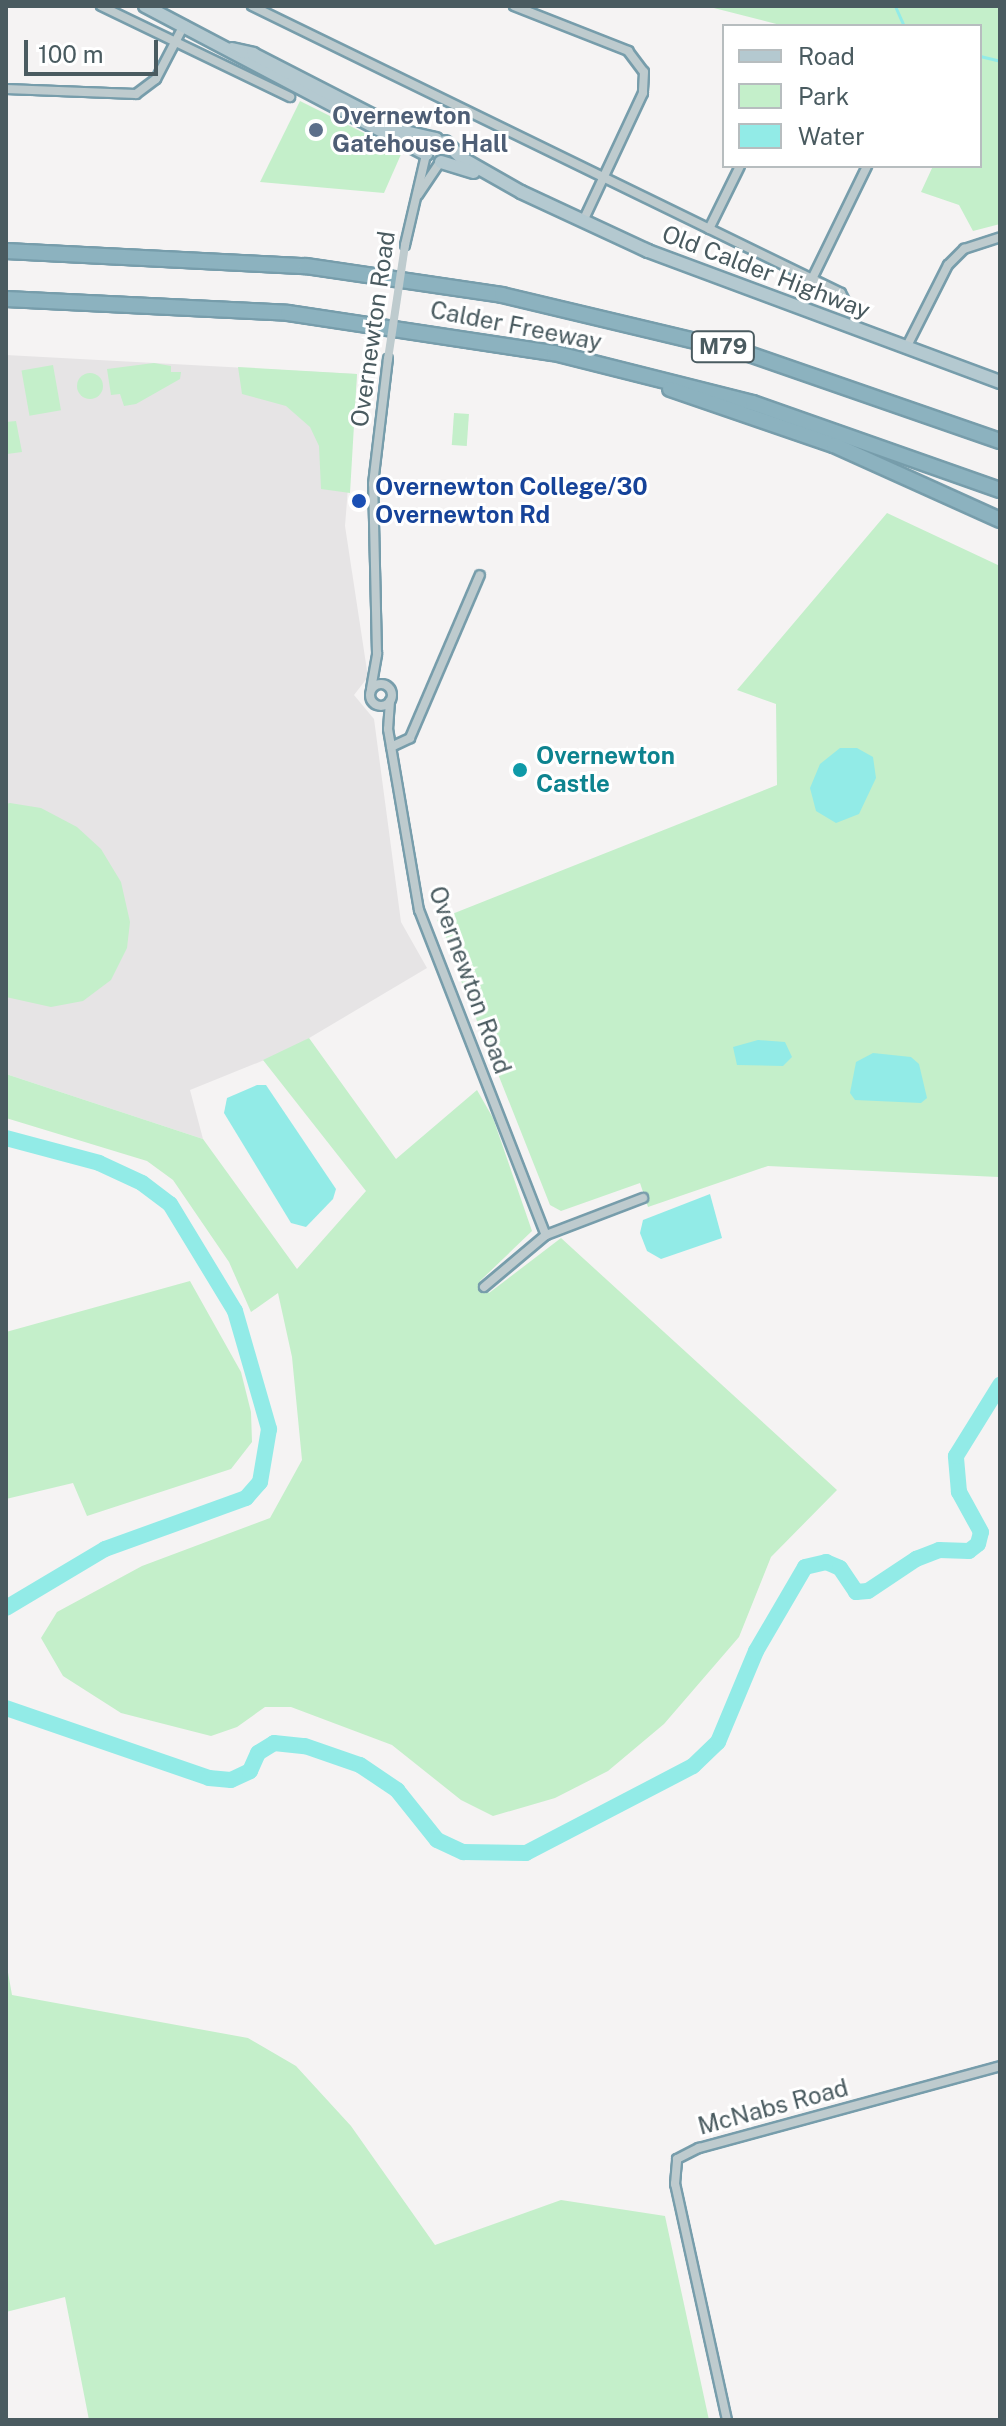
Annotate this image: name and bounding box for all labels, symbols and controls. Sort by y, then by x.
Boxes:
scale bar [28,24,162,74]
legend [722,24,982,168]
text: 100 m [38,40,104,68]
text: Road [798,42,855,70]
text: Park [798,82,849,110]
place label: Overnewton Gatehouse Hall [332,102,508,158]
marker: Overnewton Gatehouse Hall [307,121,325,139]
text: Water [798,122,865,150]
street label: Old Calder Highway [658,219,874,325]
street label: Overnewton Road [345,229,401,429]
street label: Calder Freeway [428,295,604,357]
road number: M79 [689,329,757,365]
place label: Overnewton College/30 Overnewton Rd [375,473,648,529]
marker: Overnewton College/30 Overnewton Rd [350,492,368,510]
place label: Overnewton Castle [536,742,675,798]
marker: Overnewton Castle [511,761,529,779]
street label: Overnewton Road [423,882,517,1078]
street label: McNabs Road [695,2073,851,2141]

